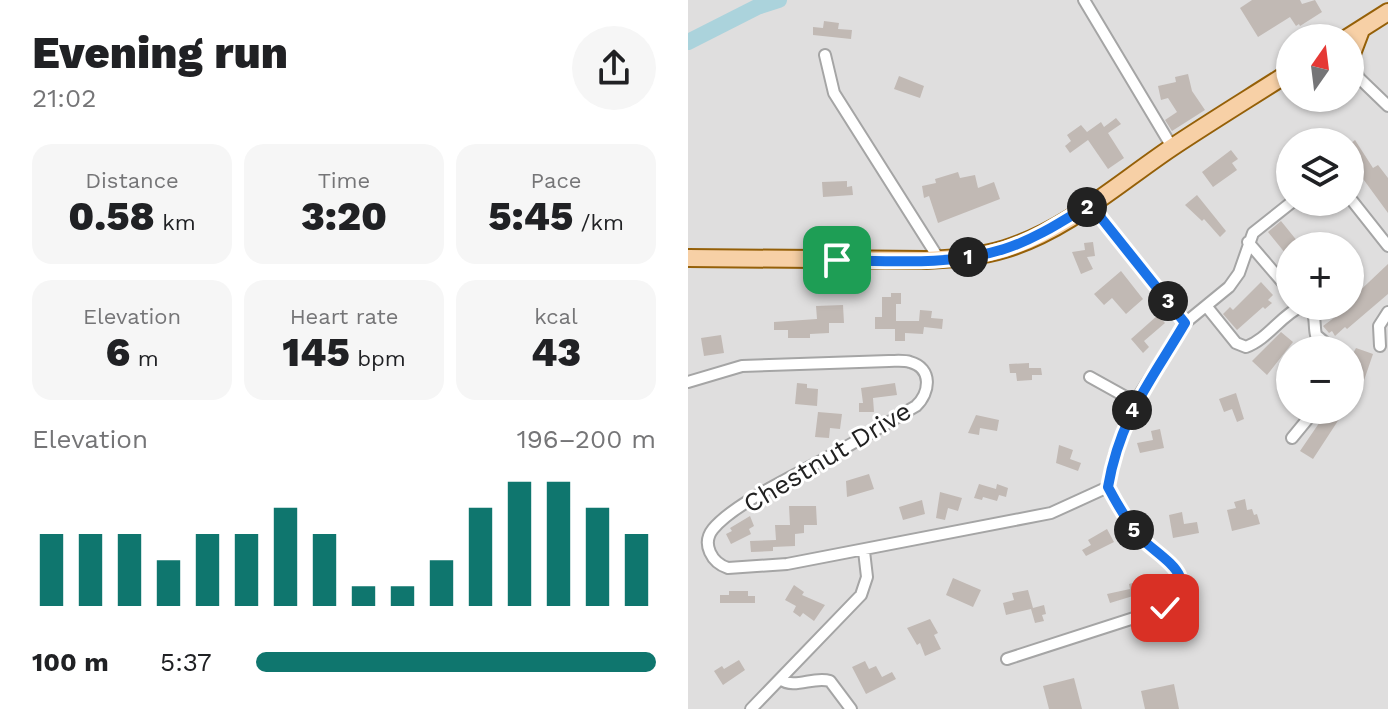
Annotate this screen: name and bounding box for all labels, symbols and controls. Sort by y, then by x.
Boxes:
north arrow [1276,24,1364,112]
map controls [1276,24,1364,424]
button: share [572,26,656,110]
text: Evening run [32,27,288,79]
text: 21:02 [32,83,96,113]
button: layers [1276,128,1364,216]
text: Distance [85,168,179,193]
text: Time [318,168,370,193]
text: Pace [531,168,581,193]
pin: 2 [1067,187,1107,227]
text: 0.58 [68,193,155,240]
text: 3:20 [301,193,387,240]
text: 5:45 [488,193,573,240]
text: 2 [1080,194,1094,219]
text: km [155,210,196,235]
text: /km [573,210,624,235]
pin [803,226,871,294]
button: + [1276,232,1364,320]
pin: 1 [948,237,988,277]
icon: arrive [815,238,859,282]
text: 1 [963,244,973,269]
pin: 3 [1148,281,1188,321]
text: 3 [1161,288,1175,313]
text: Elevation [83,304,181,329]
text: Heart rate [290,304,398,329]
text: kcal [534,304,578,329]
text: 6 [105,329,130,376]
text: 145 [282,329,350,376]
text: 43 [531,329,581,376]
button: − [1276,336,1364,424]
text: m [130,346,159,371]
text: bpm [350,346,406,371]
pin: 4 [1112,390,1152,430]
street label: Chestnut Drive [738,395,916,519]
text: 4 [1125,397,1139,422]
text: Elevation [32,424,148,454]
text: 196–200 m [517,424,656,454]
pin: 5 [1114,510,1154,550]
text: 5 [1128,517,1140,542]
pin [1131,574,1199,642]
icon: check [1143,586,1187,630]
text: 100 m [32,647,109,677]
text: 5:37 [160,647,212,677]

